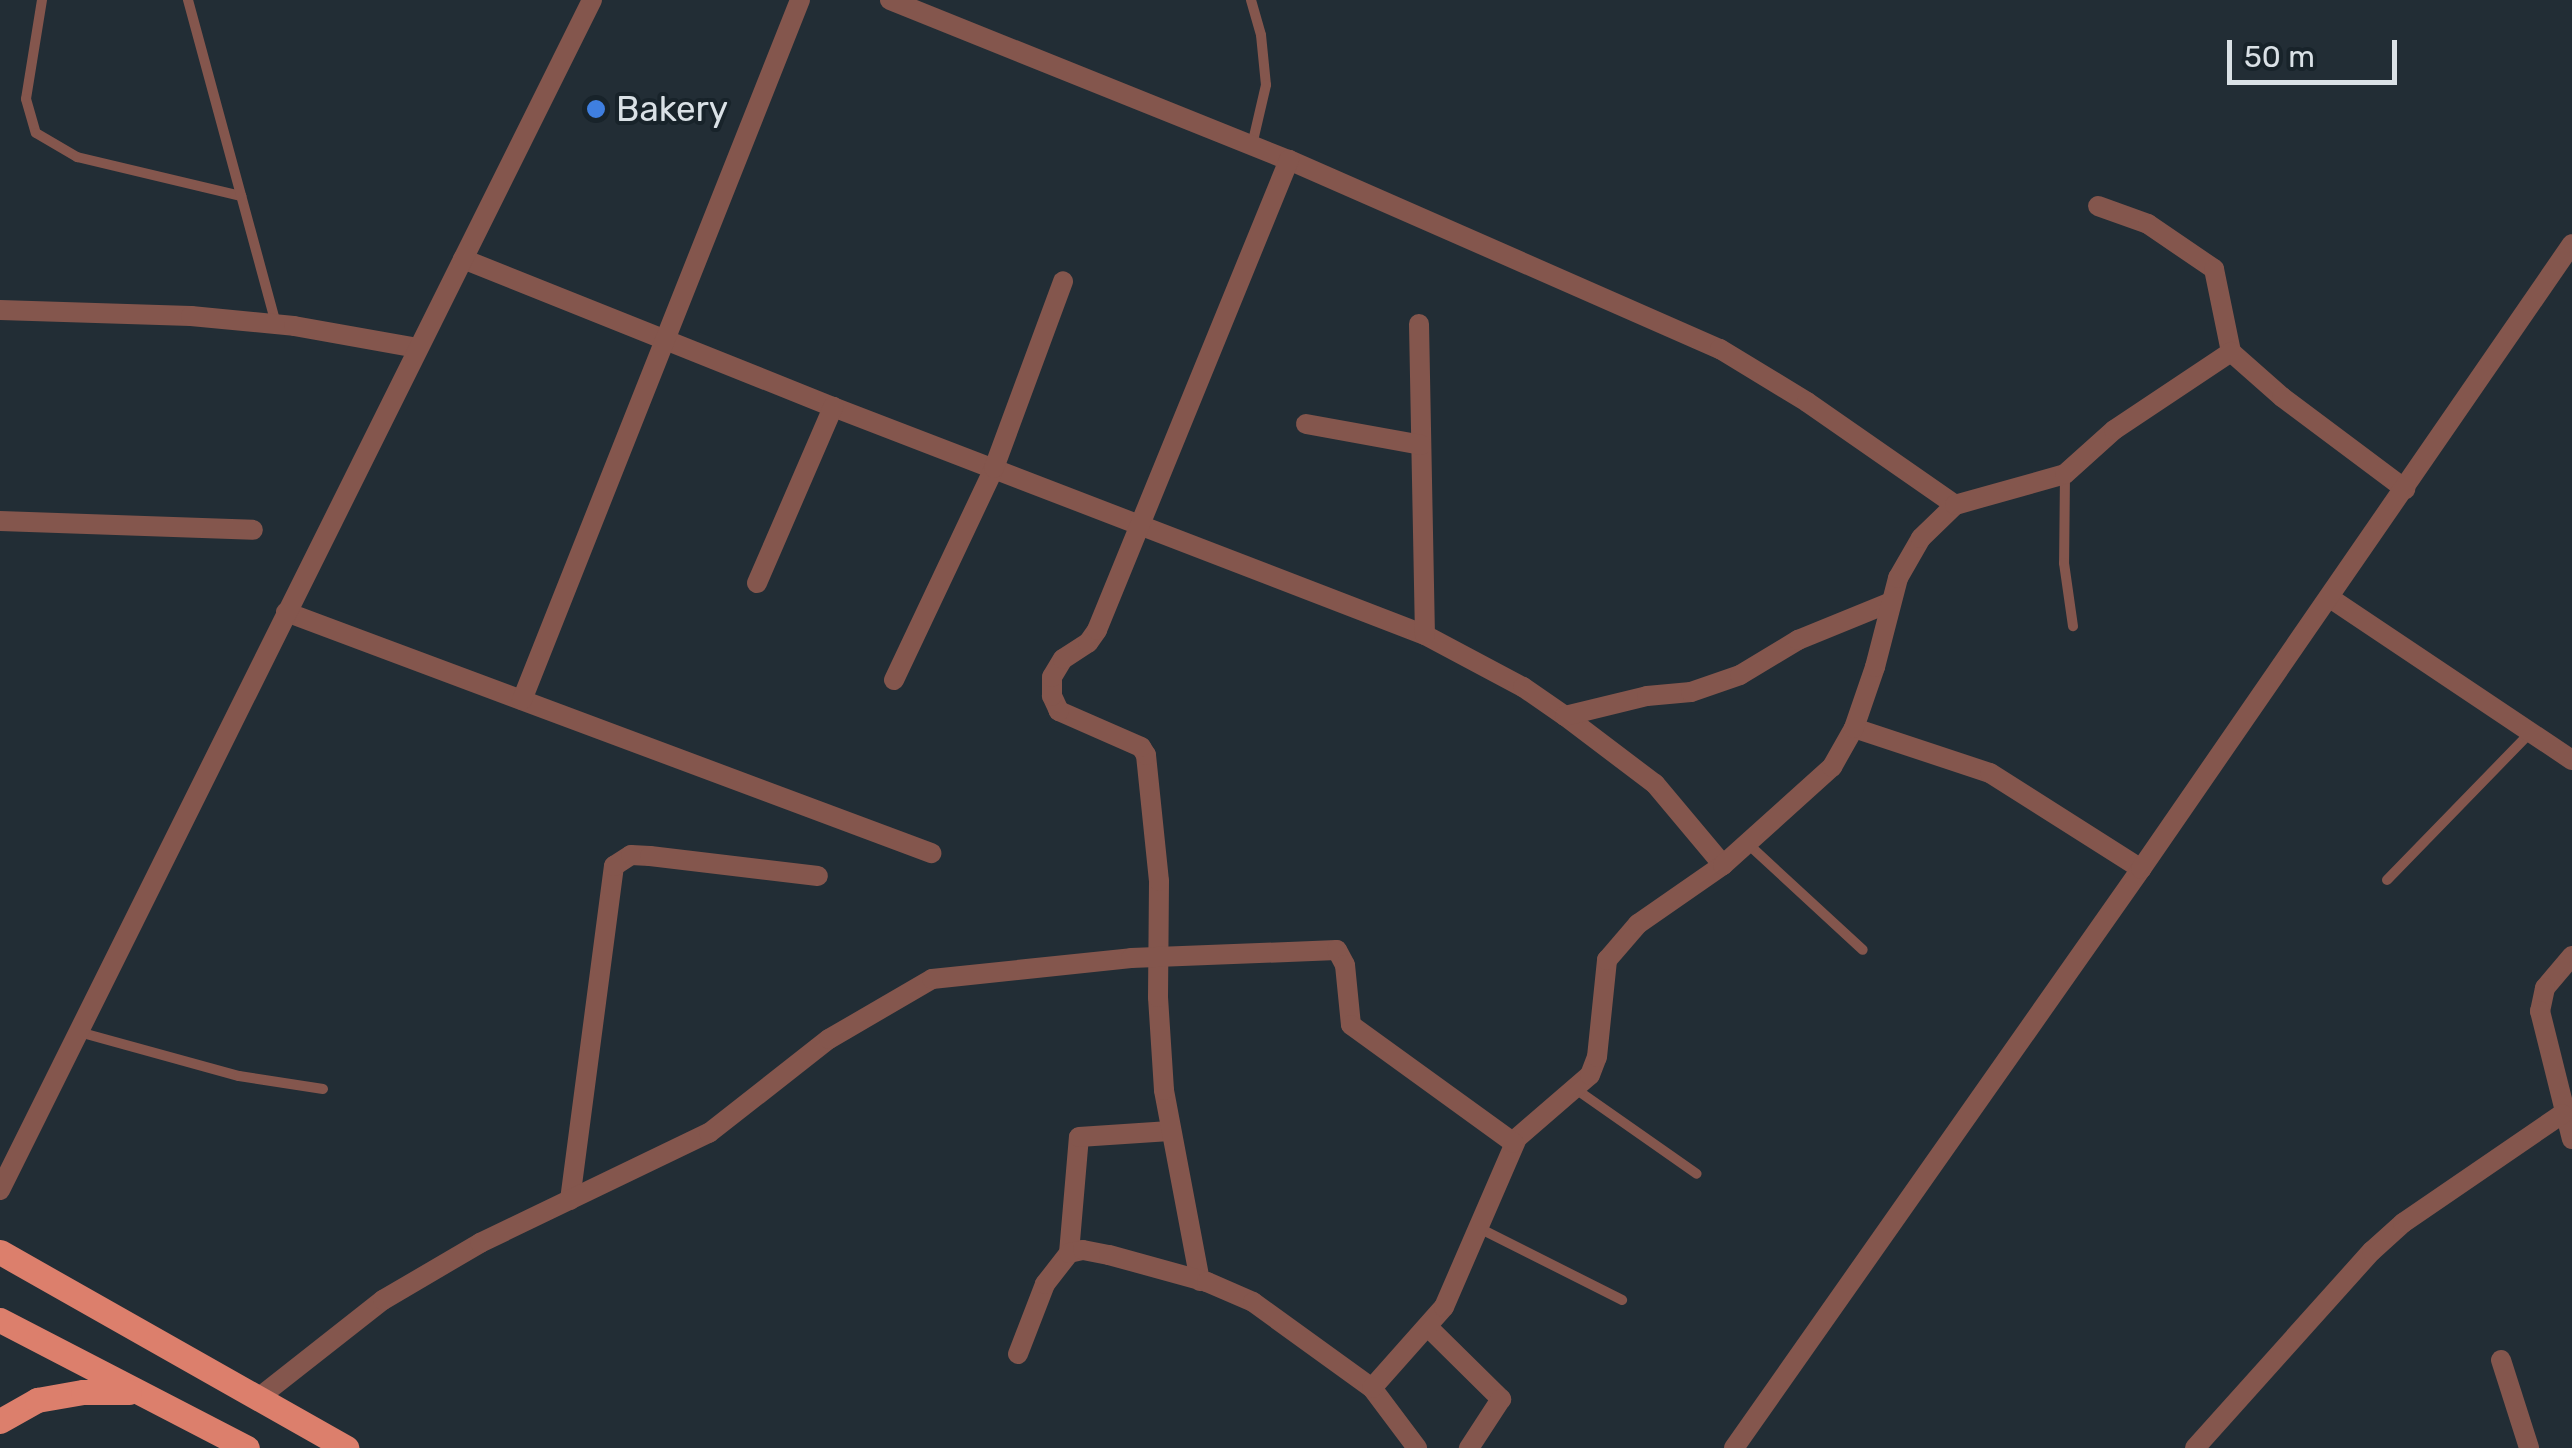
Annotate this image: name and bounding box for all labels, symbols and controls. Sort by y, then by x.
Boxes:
scale bar [2232,20,2402,82]
text: 50 m [2244,39,2315,75]
place label: Bakery [616,88,728,130]
marker: Bakery [585,98,607,120]

